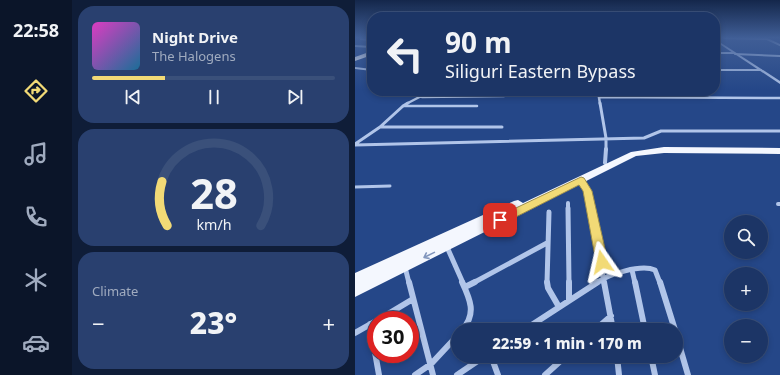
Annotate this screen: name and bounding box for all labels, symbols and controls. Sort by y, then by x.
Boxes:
text: 22:58 [13,18,59,42]
text: 90 m [445,23,512,61]
text: Night Drive [152,27,238,47]
icon: left [379,28,431,80]
text: The Halogens [152,47,236,65]
text: Siliguri Eastern Bypass [445,59,636,83]
icon: directions [22,77,50,105]
icon: previous [122,86,144,108]
icon: pause [203,86,225,108]
icon: next [284,86,306,108]
icon: music [22,140,50,168]
text: 28 [190,164,237,220]
icon: phone [22,203,50,231]
pin [483,203,517,237]
icon: arrive [489,209,511,231]
text: km/h [196,214,231,233]
map controls [724,215,768,363]
button: search [724,215,768,259]
position arrow [581,241,623,283]
one-way arrow [423,252,435,259]
icon: climate [22,266,50,294]
button: + [724,267,768,311]
text: Climate [92,282,138,300]
text: 23° [190,302,237,343]
text: − [92,308,105,338]
text: + [322,308,335,338]
speed limit sign: 30 [367,311,419,363]
button: − [724,319,768,363]
icon: car [22,329,50,357]
text: 22:59 · 1 min · 170 m [492,333,642,353]

